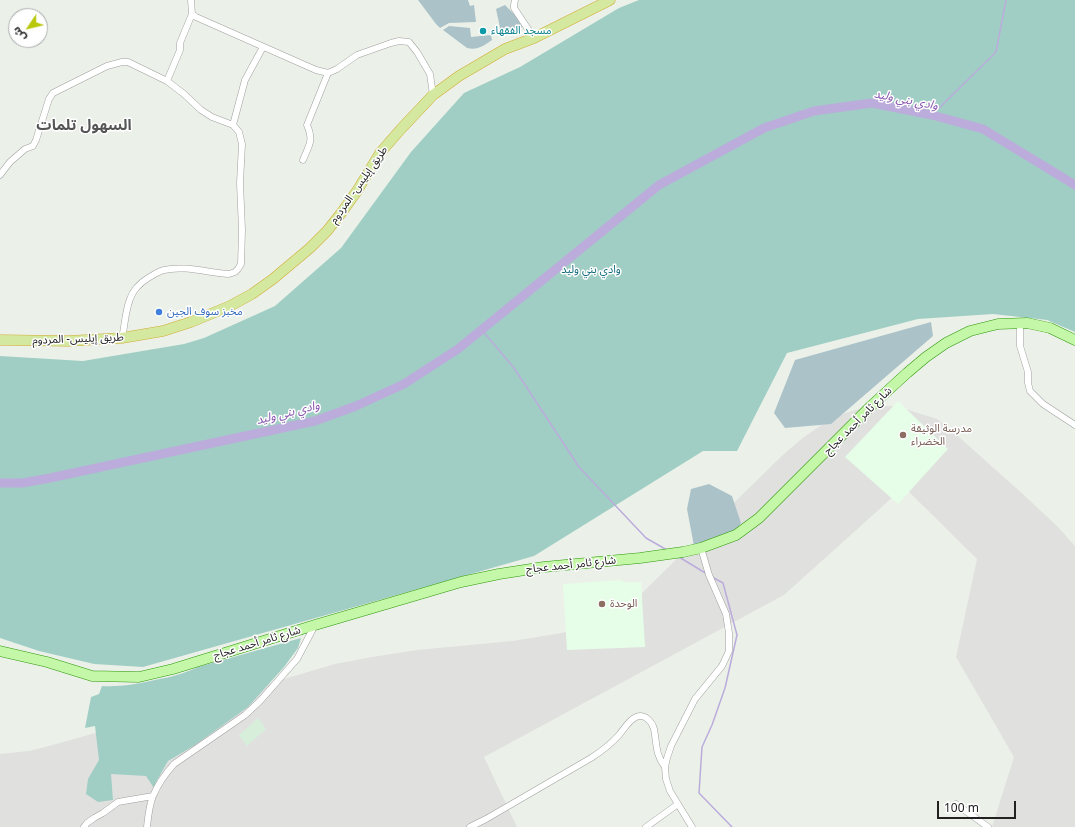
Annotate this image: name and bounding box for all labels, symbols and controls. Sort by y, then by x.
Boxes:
north arrow [8,8,48,48]
text: ش [8,24,29,45]
place label: مسجد الفقهاء [491,24,552,38]
marker: مسجد الفقهاء [478,26,488,36]
water label: وادي بني وليد [873,87,939,113]
district label: السهول تلمات [36,117,132,135]
street label: طريق إيليس- المردوم [327,144,391,226]
park label: وادي بني وليد [561,263,621,277]
place label: مخبز سوف الجين [167,305,243,319]
marker: مخبز سوف الجين [154,307,164,317]
street label: طريق إيليس- المردوم [32,331,124,347]
street label: شارع ثامر أحمد عجاج [821,384,895,458]
water label: وادي بني وليد [255,398,321,428]
place label: مدرسة الوثيقة الخضراء [911,422,972,448]
marker: مدرسة الوثيقة الخضراء [898,430,908,440]
street label: شارع ثامر أحمد عجاج [525,554,617,576]
place label: الوحدة [610,597,637,611]
marker: الوحدة [597,599,607,609]
street label: شارع ثامر أحمد عجاج [212,623,302,663]
scale bar [939,793,1018,819]
text: 100 m [944,799,979,816]

